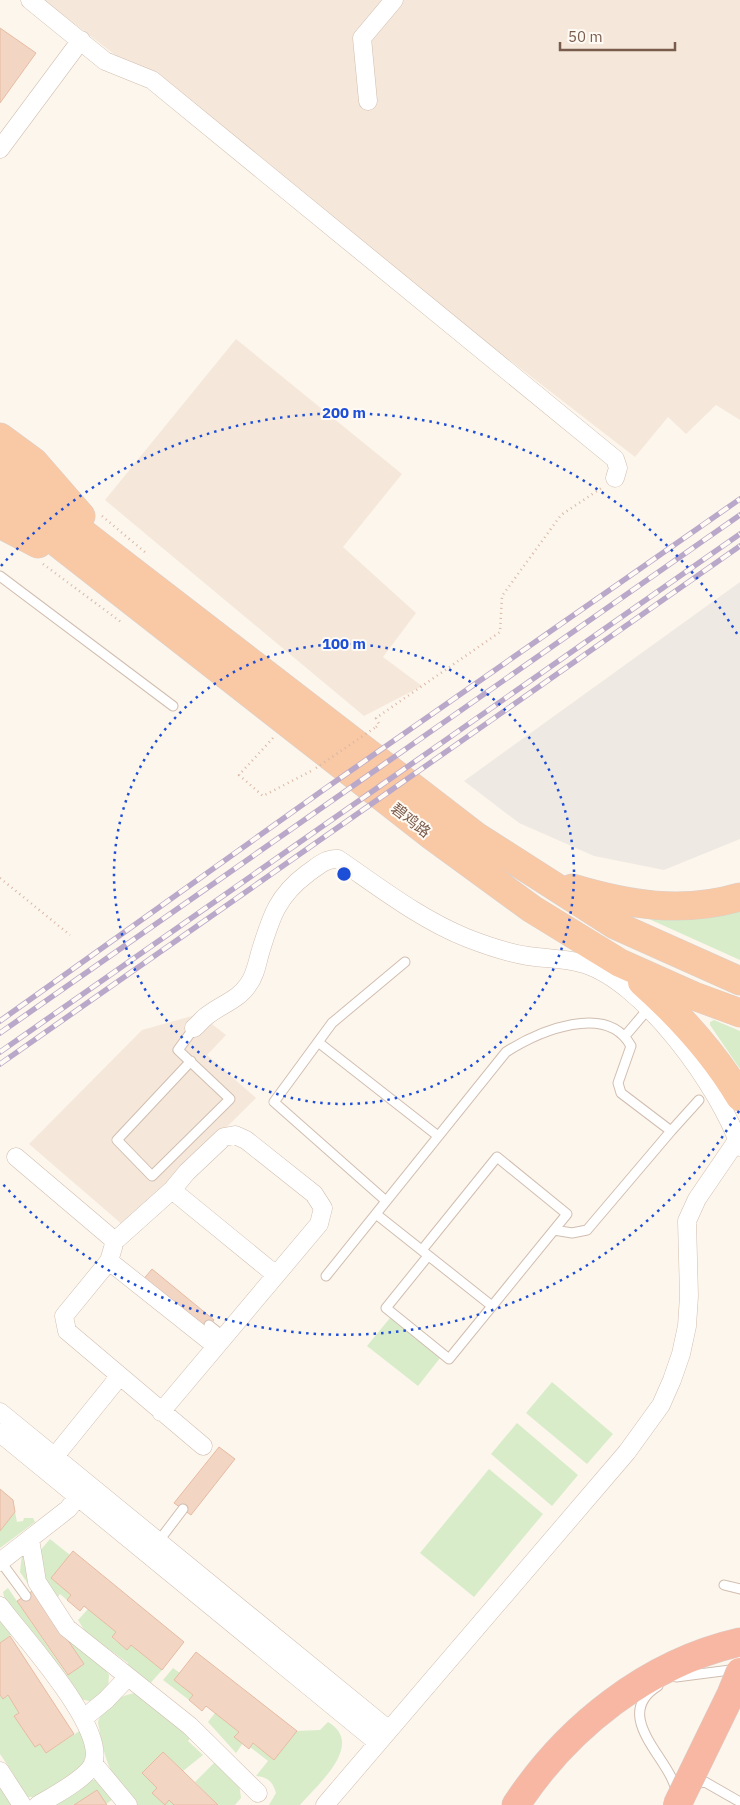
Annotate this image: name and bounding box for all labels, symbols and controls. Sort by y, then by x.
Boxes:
scale bar [560,20,675,52]
text: 50 m [568,27,603,46]
text: 200 m [322,403,366,422]
text: 100 m [322,634,366,653]
street label: 碧鸡路 [387,799,435,841]
centre of rings [335,865,353,883]

